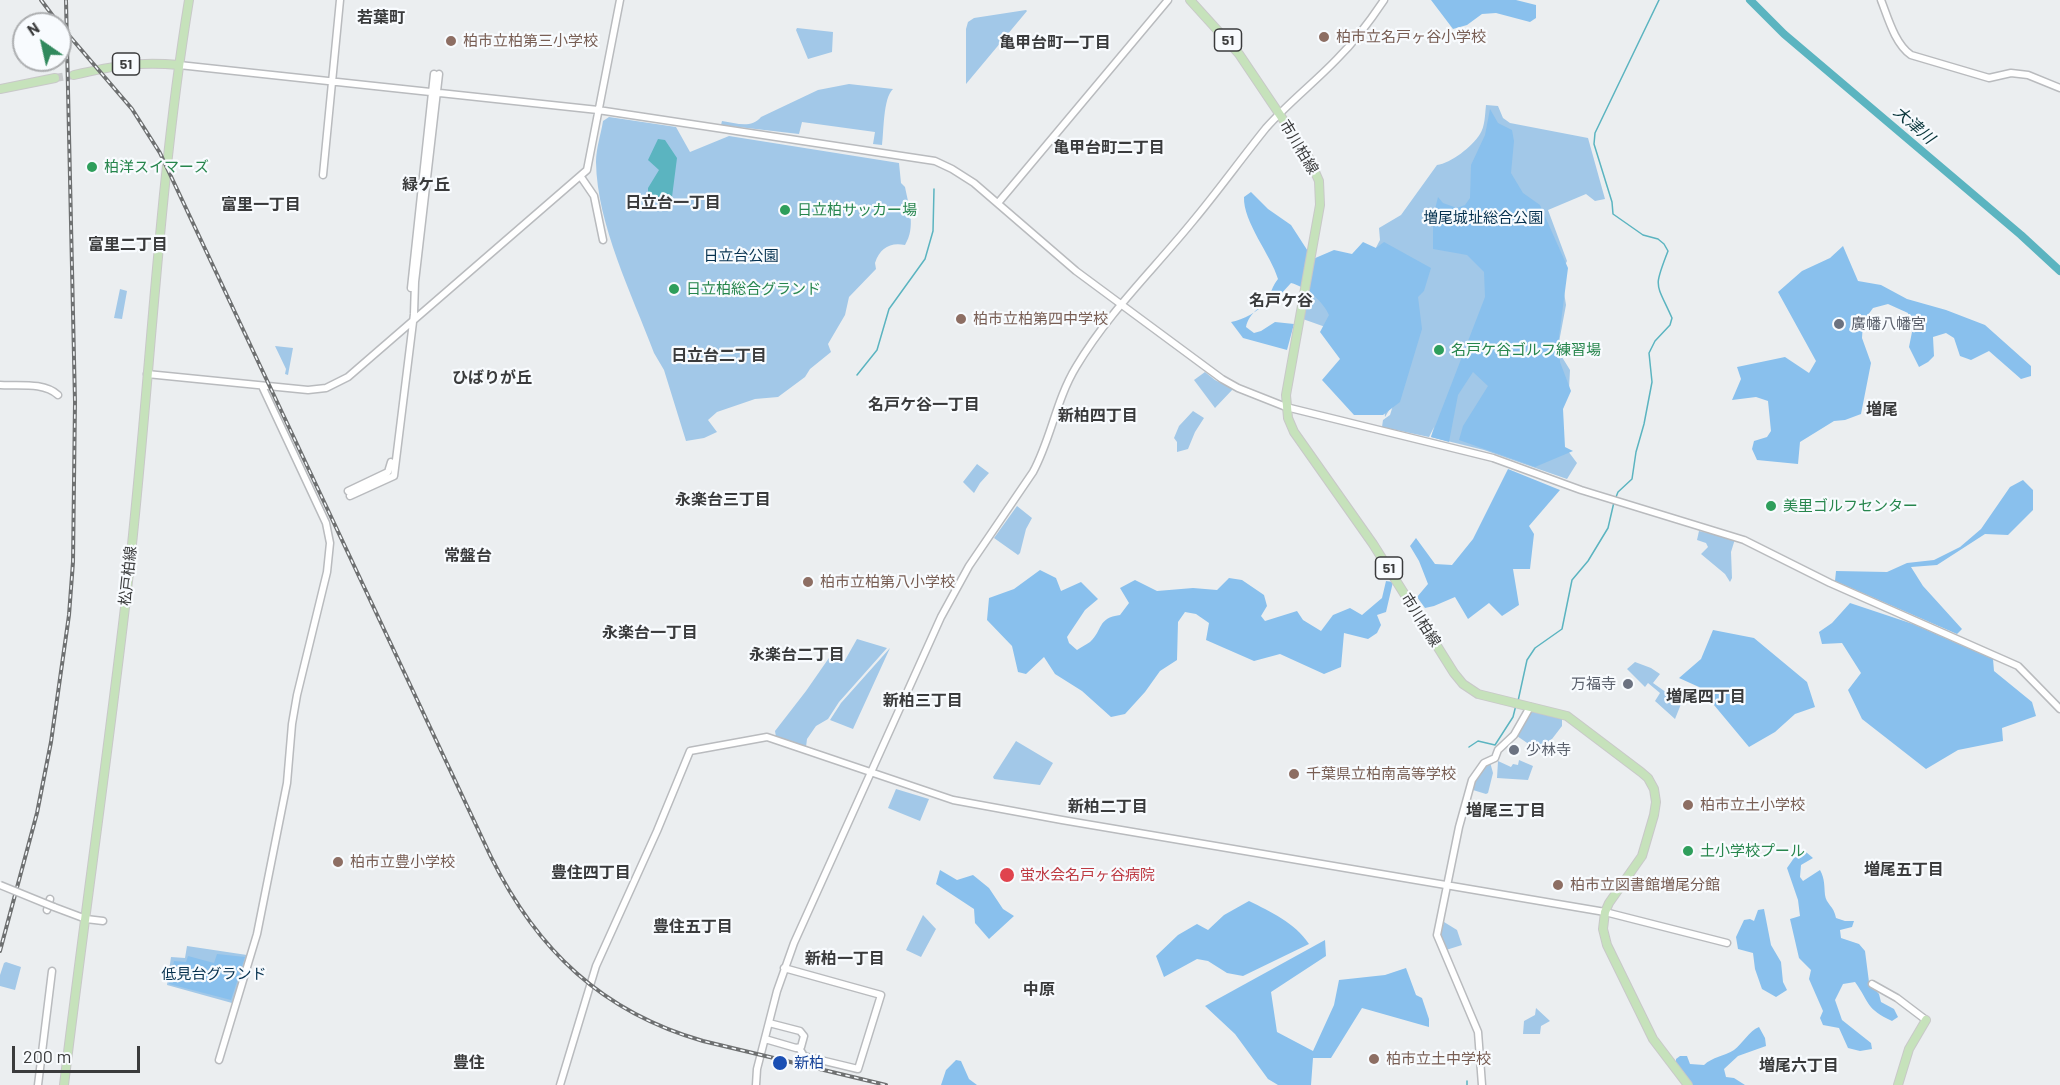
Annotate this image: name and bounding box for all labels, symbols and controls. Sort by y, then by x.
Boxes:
district label: 若葉町 [357,8,405,28]
north arrow [12,12,72,72]
text: N [23,17,42,39]
place label: 柏市立名戸ヶ谷小学校 [1336,28,1486,46]
road number: 51 [1214,29,1242,51]
marker: 柏市立名戸ヶ谷小学校 [1317,30,1331,44]
place label: 柏市立柏第三小学校 [463,32,598,50]
district label: 亀甲台町一丁目 [999,33,1111,53]
marker: 柏市立柏第三小学校 [444,34,458,48]
road number: 51 [112,53,140,75]
water label: 大津川 [1890,102,1938,148]
street label: 市川柏線 [1276,117,1322,177]
district label: 亀甲台町二丁目 [1053,138,1165,158]
place label: 柏洋スイマーズ [104,158,209,176]
marker: 柏洋スイマーズ [85,160,99,174]
district label: 緑ケ丘 [402,175,450,195]
district label: 日立台一丁目 [625,193,721,213]
district label: 富里一丁目 [221,195,301,215]
place label: 日立柏サッカー場 [797,201,917,219]
marker: 日立柏サッカー場 [778,203,792,217]
park label: 増尾城址総合公園 [1423,209,1543,227]
district label: 富里二丁目 [88,235,168,255]
park label: 日立台公園 [704,247,778,265]
place label: 日立柏総合グランド [686,280,821,298]
marker: 日立柏総合グランド [667,282,681,296]
district label: 名戸ケ谷 [1249,291,1313,311]
place label: 柏市立柏第四中学校 [973,310,1108,328]
marker: 柏市立柏第四中学校 [954,312,968,326]
place label: 廣幡八幡宮 [1851,315,1926,333]
marker: 廣幡八幡宮 [1832,317,1846,331]
place label: 名戸ケ谷ゴルフ練習場 [1451,341,1601,359]
marker: 名戸ケ谷ゴルフ練習場 [1432,343,1446,357]
district label: 日立台二丁目 [671,346,767,366]
district label: ひばりが丘 [452,368,532,388]
district label: 名戸ケ谷一丁目 [868,395,980,415]
district label: 増尾 [1866,400,1898,420]
district label: 新柏四丁目 [1058,406,1138,426]
district label: 永楽台三丁目 [675,490,771,510]
place label: 美里ゴルフセンター [1783,497,1918,515]
marker: 美里ゴルフセンター [1764,499,1778,513]
street label: 松戸柏線 [116,545,140,607]
district label: 常盤台 [444,546,492,566]
road number: 51 [1376,557,1402,579]
place label: 柏市立柏第八小学校 [820,573,955,591]
marker: 柏市立柏第八小学校 [801,575,815,589]
street label: 市川柏線 [1397,590,1445,650]
district label: 永楽台一丁目 [602,623,698,643]
district label: 永楽台二丁目 [749,645,845,665]
place label: 万福寺 [1571,675,1616,693]
marker: 万福寺 [1621,677,1635,691]
district label: 増尾四丁目 [1666,687,1746,707]
district label: 新柏三丁目 [883,691,963,711]
place label: 少林寺 [1526,741,1571,759]
marker: 少林寺 [1507,743,1521,757]
place label: 千葉県立柏南高等学校 [1306,765,1456,783]
marker: 千葉県立柏南高等学校 [1287,767,1301,781]
place label: 柏市立土小学校 [1700,796,1805,814]
district label: 新柏二丁目 [1068,797,1148,817]
marker: 柏市立土小学校 [1681,798,1695,812]
district label: 増尾三丁目 [1466,801,1546,821]
place label: 土小学校プール [1700,842,1805,860]
marker: 土小学校プール [1681,844,1695,858]
place label: 柏市立豊小学校 [350,853,455,871]
marker: 柏市立豊小学校 [331,855,345,869]
district label: 増尾五丁目 [1864,860,1944,880]
district label: 豊住四丁目 [551,863,631,883]
marker: 蛍水会名戸ヶ谷病院 [998,866,1016,884]
place label: 蛍水会名戸ヶ谷病院 [1020,866,1155,884]
place label: 柏市立図書館増尾分館 [1570,876,1720,894]
marker: 柏市立図書館増尾分館 [1551,878,1565,892]
district label: 豊住五丁目 [653,917,733,937]
district label: 新柏一丁目 [805,949,885,969]
park label: 低見台グランド [162,965,266,983]
district label: 中原 [1023,980,1055,1000]
scale bar [15,1034,142,1072]
text: 200 m [23,1045,71,1067]
place label: 柏市立土中学校 [1386,1050,1491,1068]
marker: 柏市立土中学校 [1367,1052,1381,1066]
district label: 豊住 [453,1053,485,1073]
marker: 新柏 [771,1054,789,1072]
place label: 新柏 [794,1054,824,1072]
district label: 増尾六丁目 [1759,1056,1839,1076]

